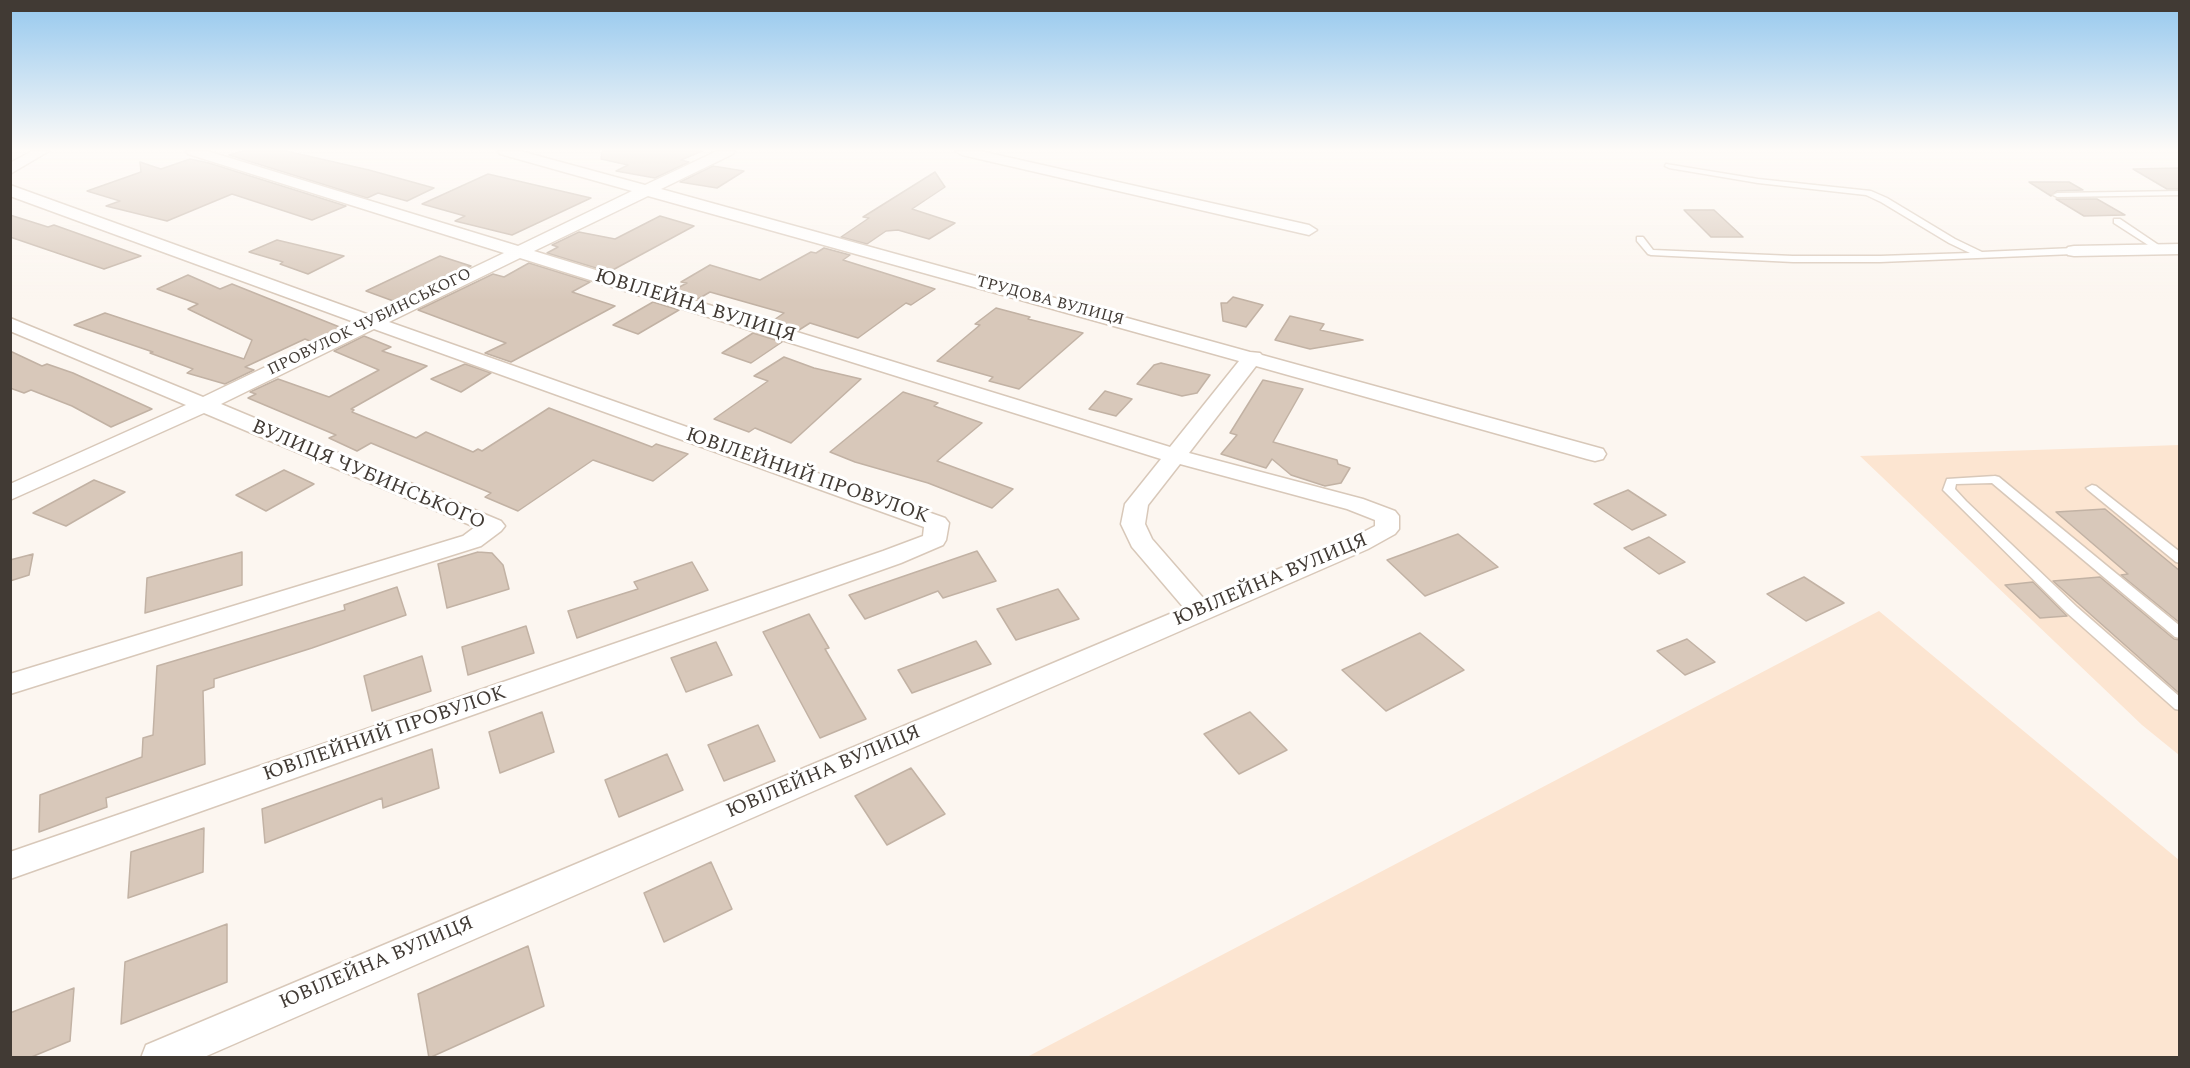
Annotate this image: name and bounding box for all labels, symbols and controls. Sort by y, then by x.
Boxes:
street label: ПРОВУЛОК ЧУБИНСЬКОГО [265,265,475,381]
street label: ЮВІЛЕЙНА ВУЛИЦЯ [592,265,798,349]
street label: ТРУДОВА ВУЛИЦЯ [974,273,1126,331]
street label: ВУЛИЦЯ ЧУБИНСЬКОГО [248,416,488,536]
street label: ЮВІЛЕЙНИЙ ПРОВУЛОК [682,424,932,530]
street label: ЮВІЛЕЙНА ВУЛИЦЯ [1170,529,1372,633]
street label: ЮВІЛЕЙНИЙ ПРОВУЛОК [260,682,510,788]
street label: ЮВІЛЕЙНА ВУЛИЦЯ [723,721,925,825]
street label: ЮВІЛЕЙНА ВУЛИЦЯ [276,912,478,1016]

